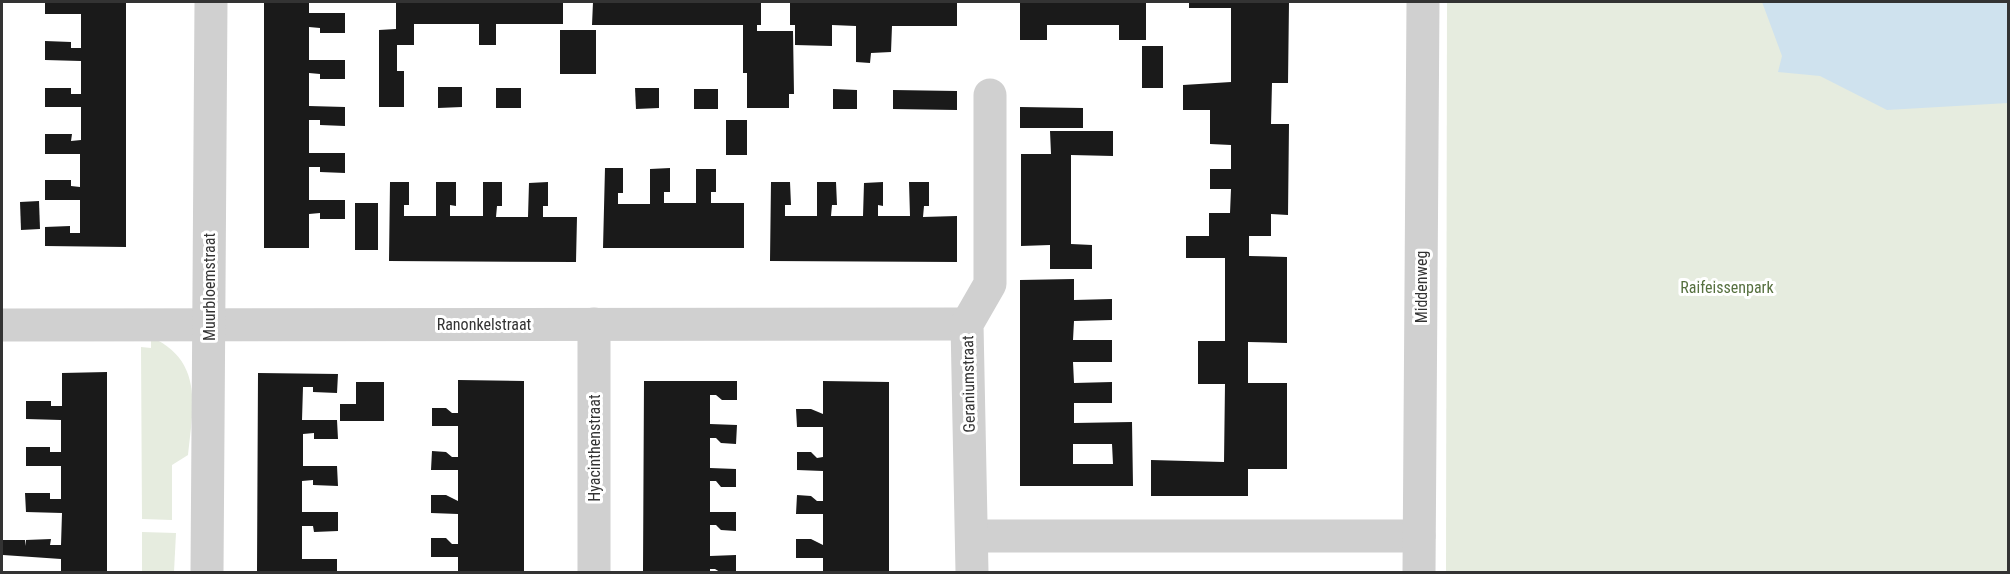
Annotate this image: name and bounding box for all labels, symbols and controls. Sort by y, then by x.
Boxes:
street label: Muurbloemstraat [200,233,219,341]
street label: Middenweg [1412,251,1431,323]
park label: Raifeissenpark [1680,278,1774,297]
street label: Ranonkelstraat [437,315,532,334]
street label: Geraniumstraat [958,335,979,433]
street label: Hyacinthenstraat [585,394,604,502]

